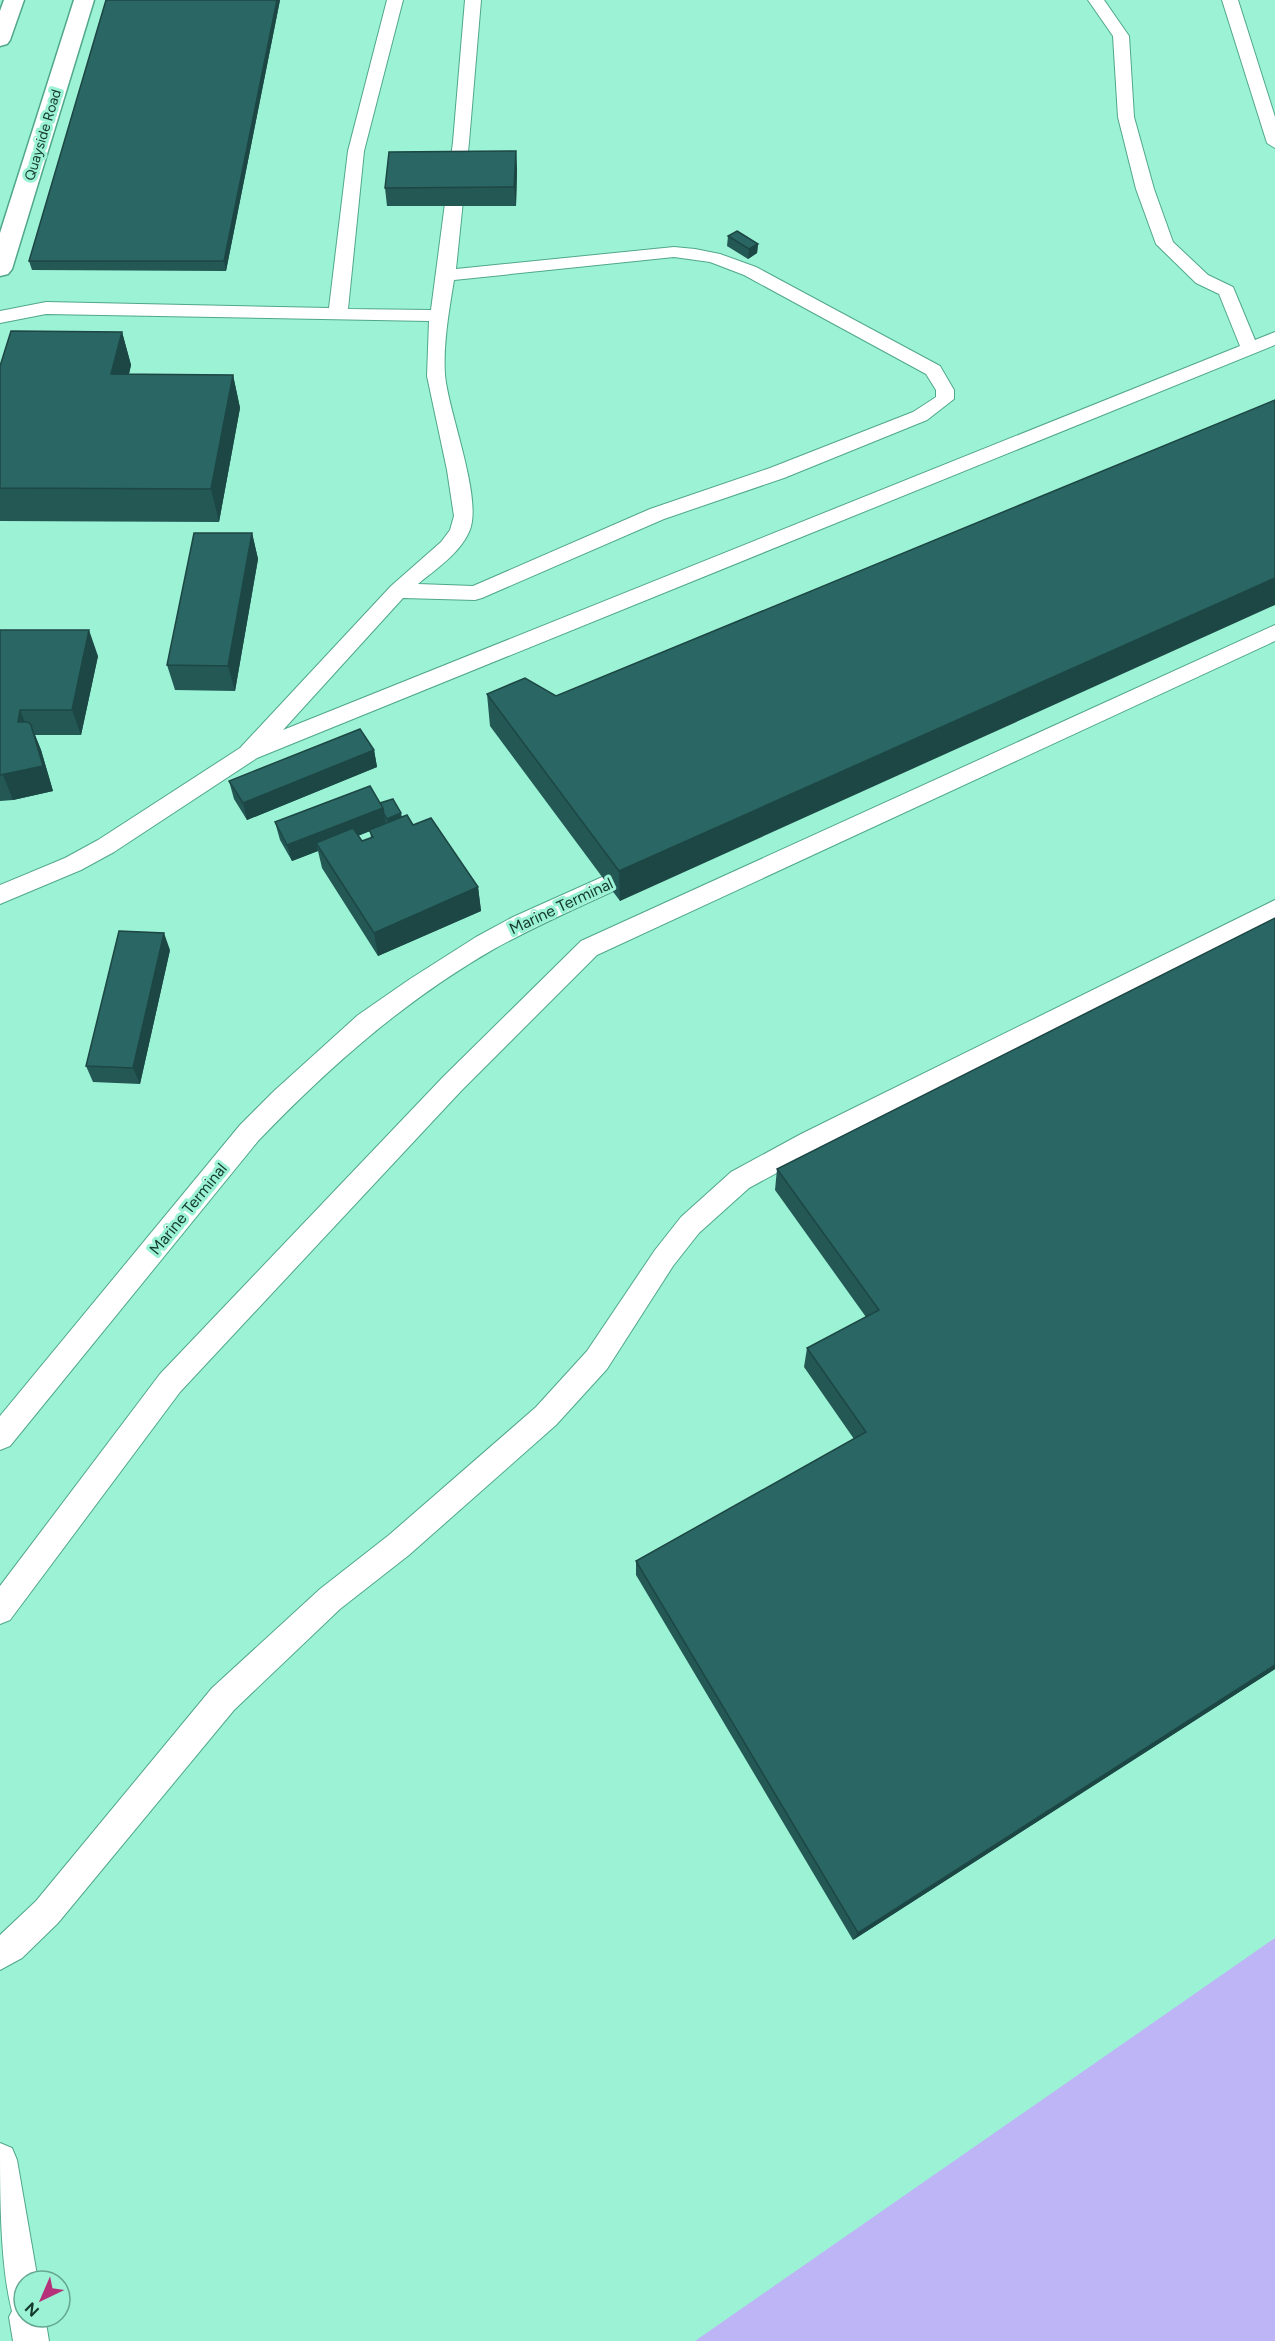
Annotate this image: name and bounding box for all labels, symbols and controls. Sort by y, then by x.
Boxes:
street label: Quayside Road [21,87,65,183]
street label: Marine Terminal [506,874,616,938]
street label: Marine Terminal [145,1159,231,1259]
north arrow [12,2269,72,2329]
text: N [21,2298,43,2321]

